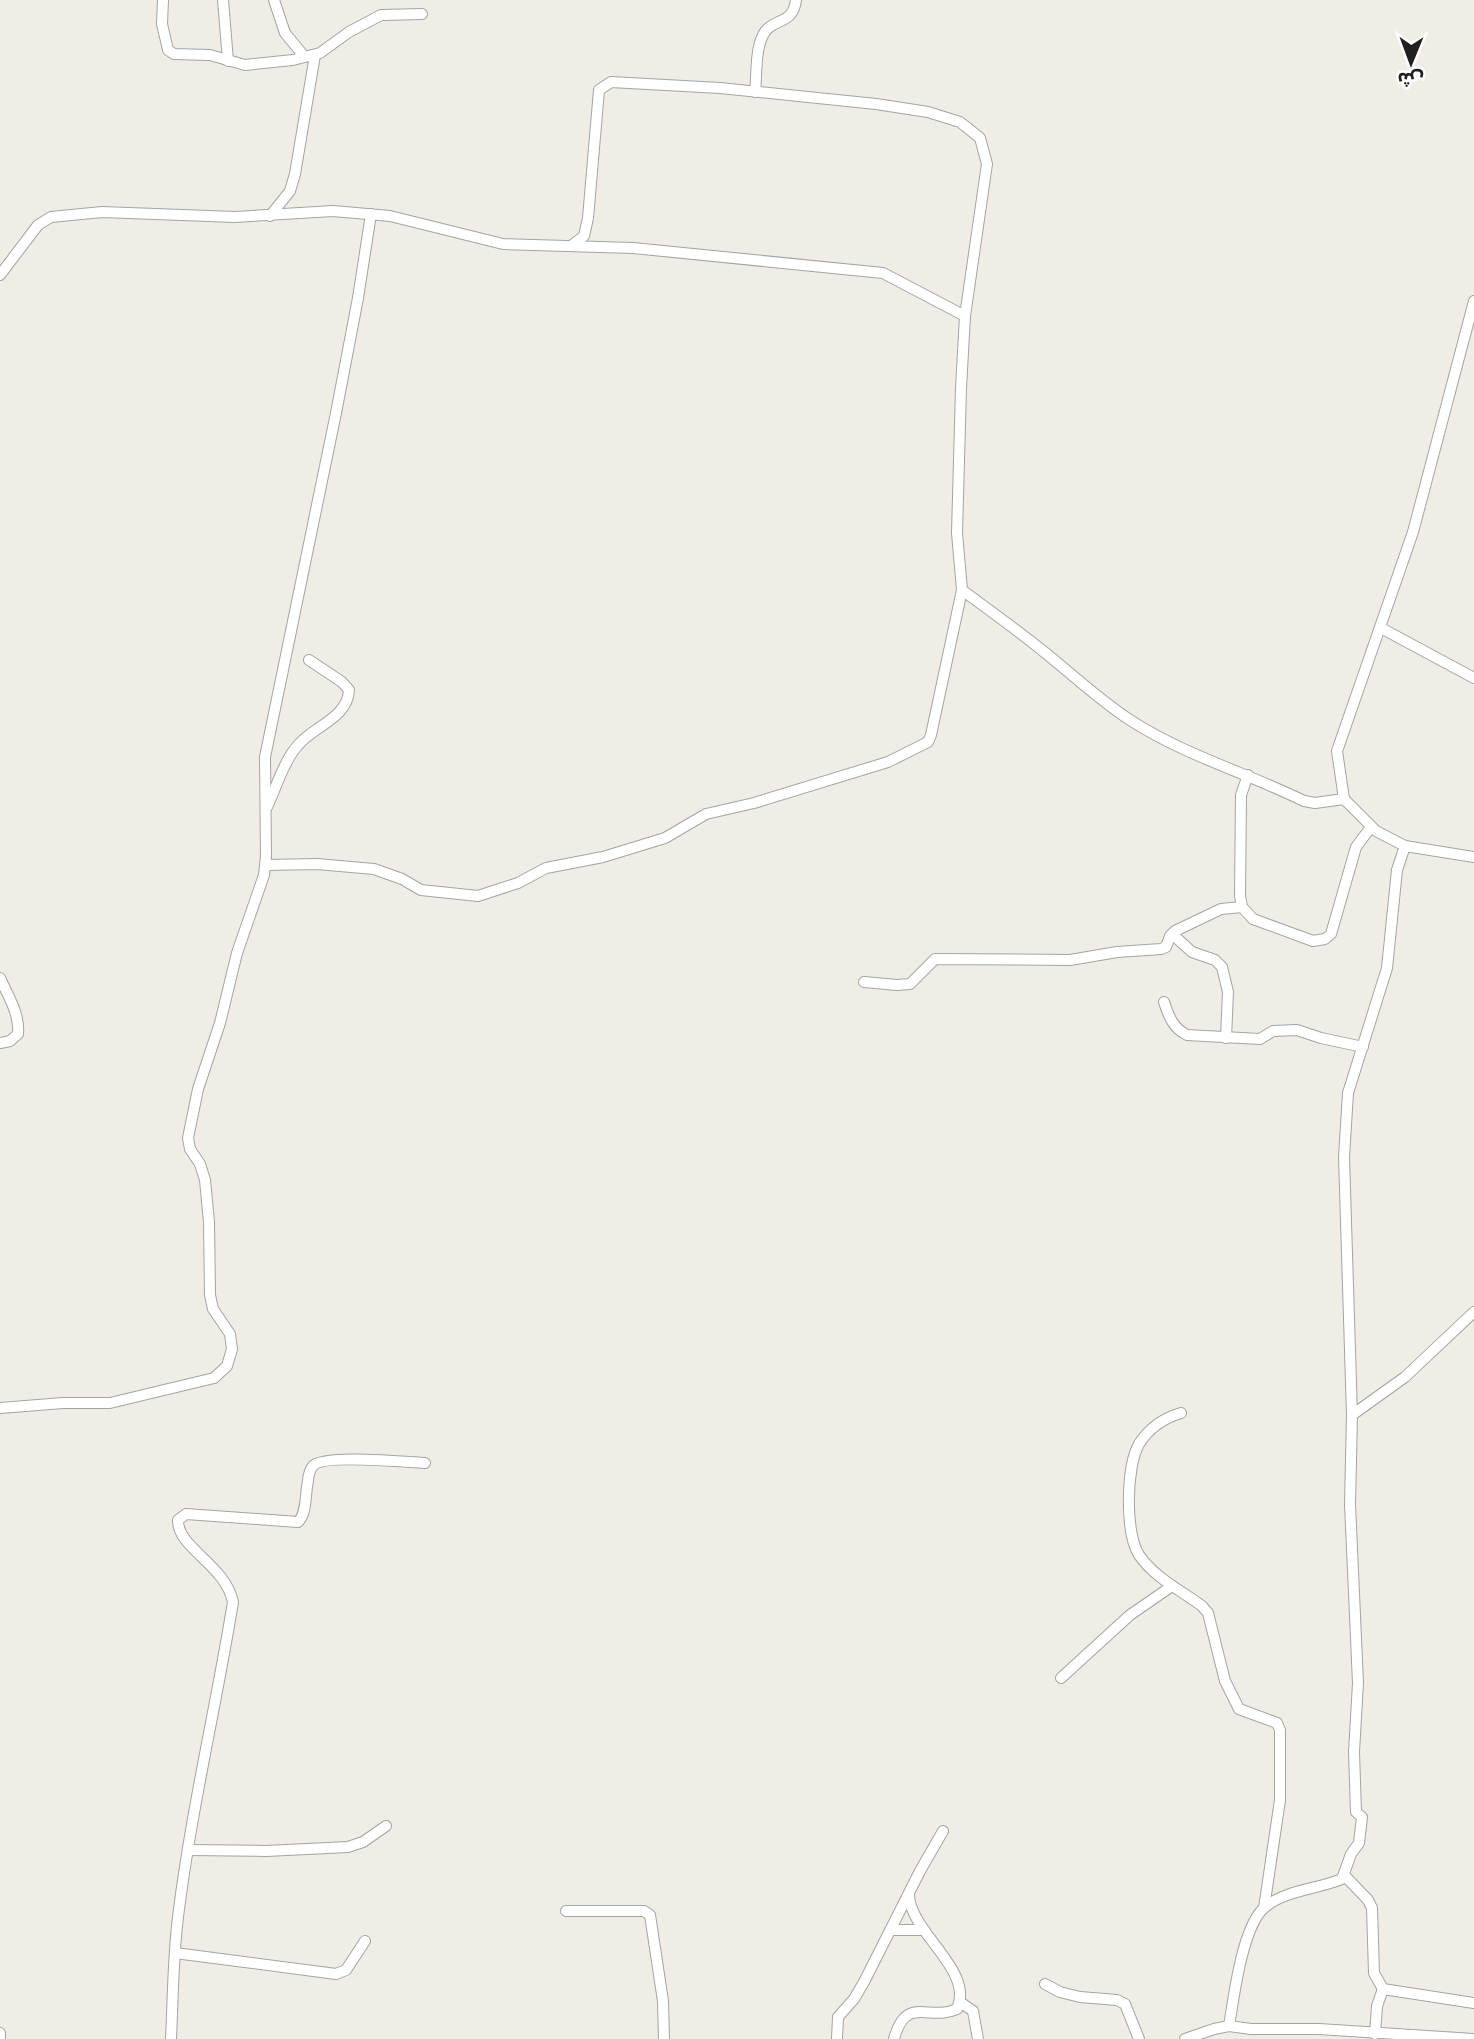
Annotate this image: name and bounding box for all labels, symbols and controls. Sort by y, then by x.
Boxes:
north arrow [1376,28,1446,98]
text: ش [1397,68,1424,91]

